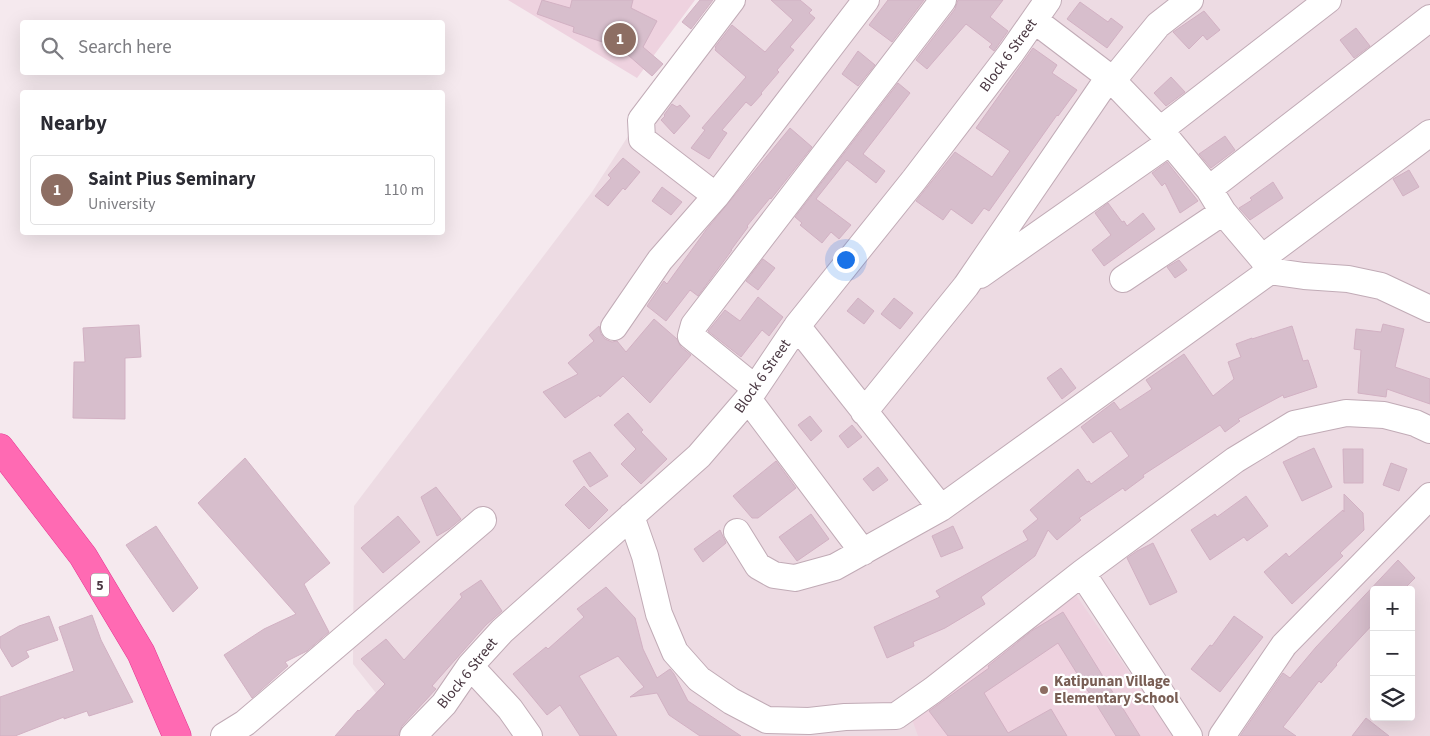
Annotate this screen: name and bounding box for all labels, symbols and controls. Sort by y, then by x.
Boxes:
street label: Block 6 Street [975,14,1042,96]
search box [20,20,445,75]
pin: 1 [604,20,636,58]
icon: search [38,34,66,62]
text: Search here [78,34,172,61]
text: Nearby [40,108,107,138]
text: Saint Pius Seminary [88,166,256,193]
text: 1 [53,179,61,201]
text: 110 m [384,179,424,201]
text: University [88,193,155,215]
your location [833,247,859,273]
street label: Block 6 Street [729,335,796,418]
road number: 5 [91,574,109,596]
map controls [1370,586,1415,721]
button: + [1370,586,1415,631]
button: − [1370,631,1415,676]
street label: Block 6 Street [432,633,503,713]
place label: Katipunan Village Elementary School [1054,671,1179,709]
button: layers [1370,676,1415,721]
marker: Katipunan Village Elementary School [1038,684,1050,696]

